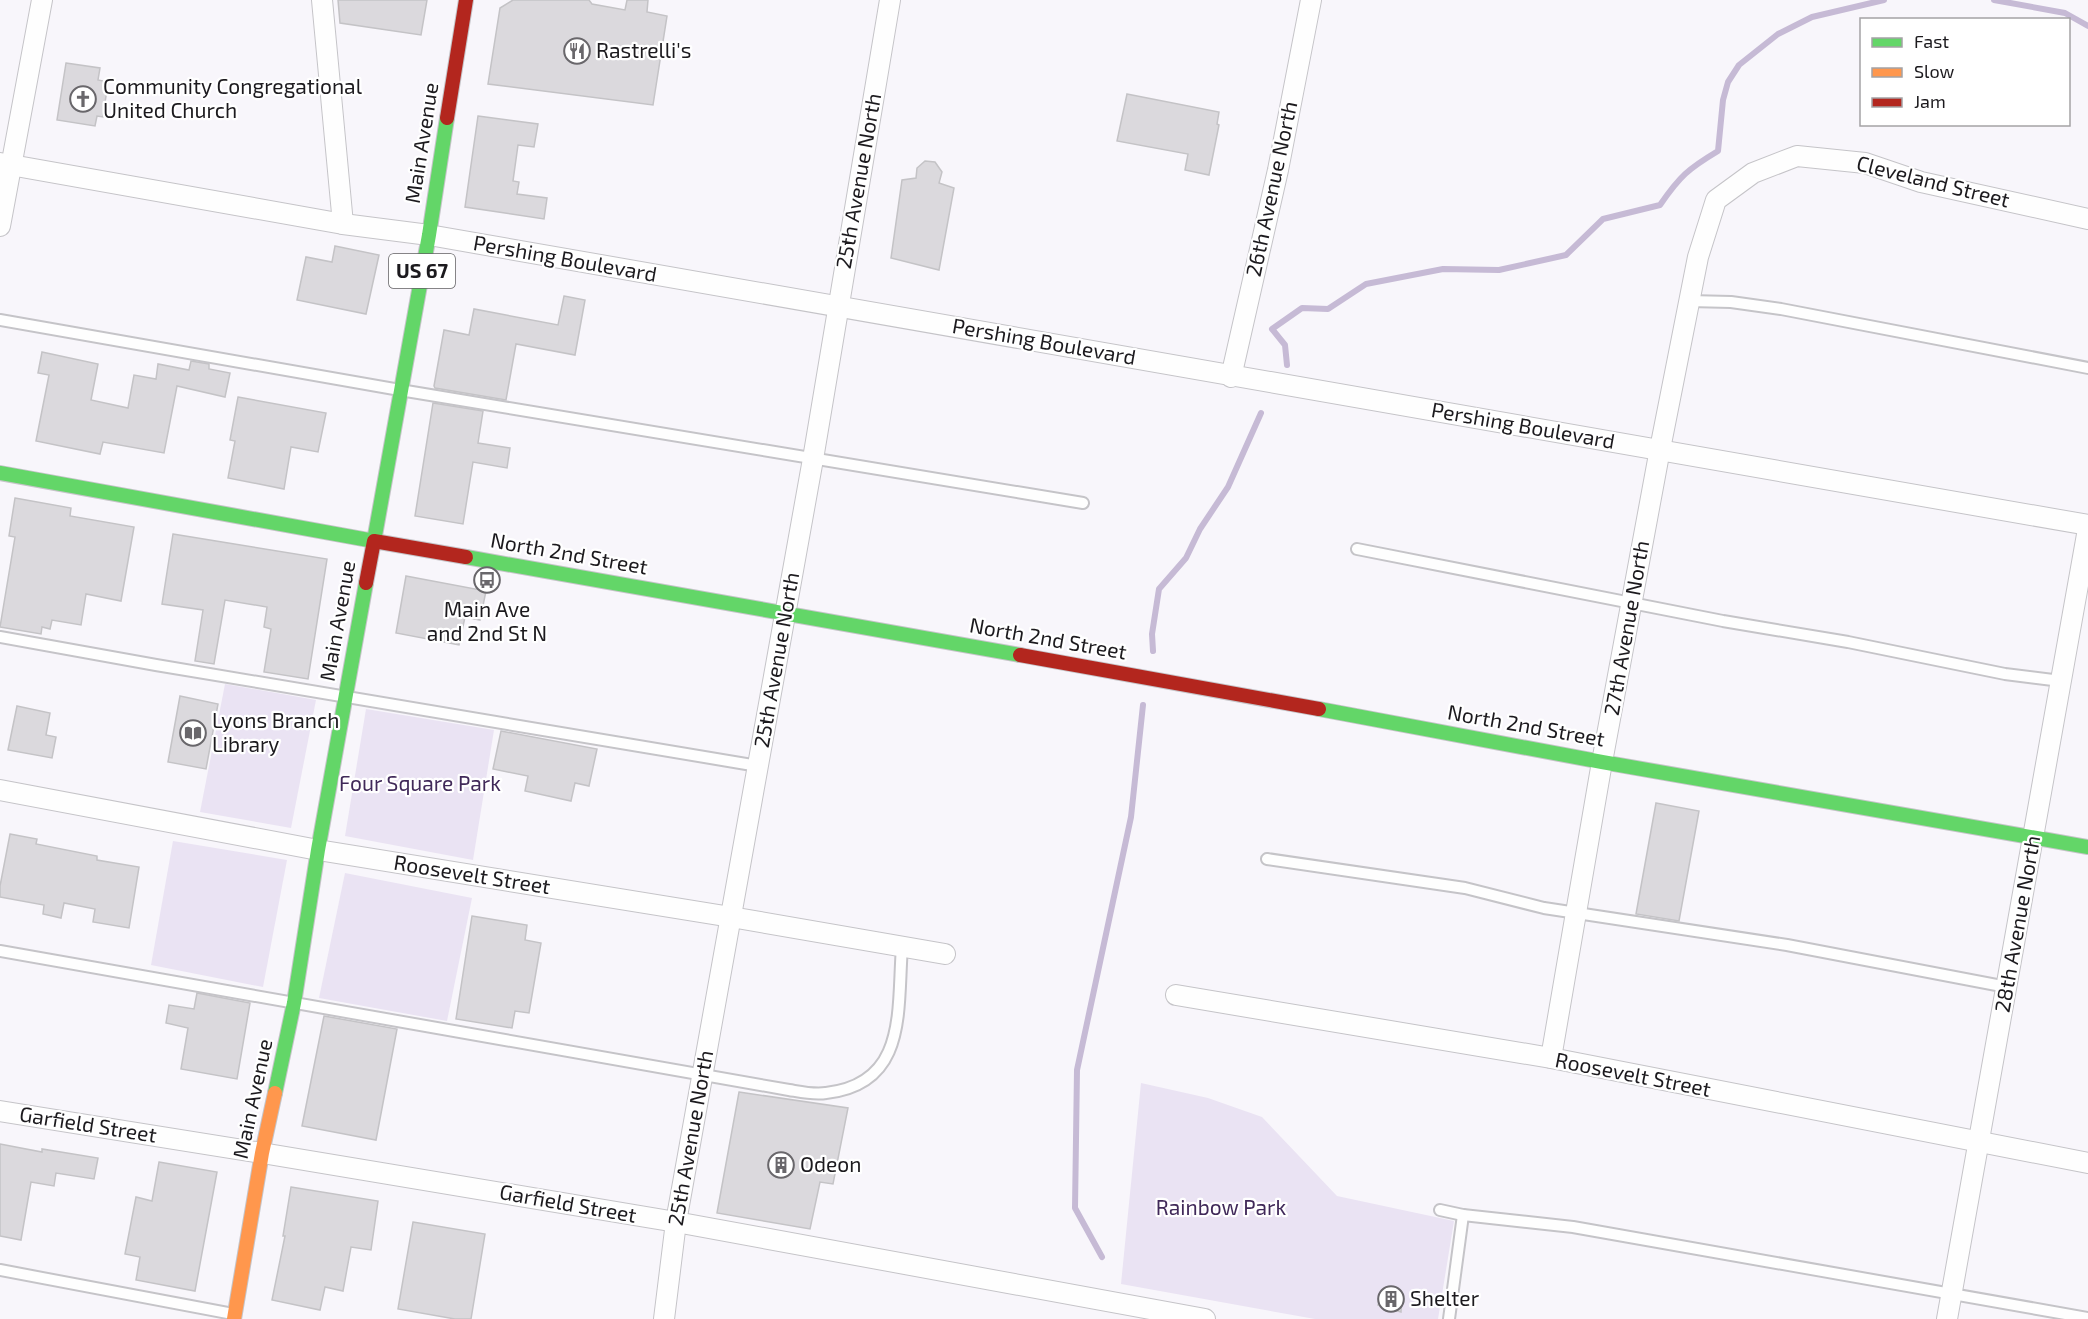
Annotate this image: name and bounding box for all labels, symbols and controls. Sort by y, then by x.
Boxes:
legend [1860,18,2070,126]
text: Fast [1914,30,1949,52]
restaurant icon: Rastrelli's [562,36,592,66]
place label: Rastrelli's [596,37,691,62]
text: Slow [1914,60,1955,82]
place label: Community Congregational United Church [103,73,363,122]
street label: Main Avenue [399,81,442,205]
church icon: Community Congregational United Church [68,84,98,114]
text: Jam [1914,90,1946,112]
street label: 25th Avenue North [830,91,885,270]
street label: 26th Avenue North [1240,99,1301,279]
street label: Cleveland Street [1854,149,2012,212]
street label: Pershing Boulevard [472,229,659,286]
road number: US 67 [389,254,455,288]
street label: Pershing Boulevard [951,312,1138,369]
street label: Pershing Boulevard [1430,396,1617,453]
street label: North 2nd Street [489,526,650,579]
street label: 27th Avenue North [1598,538,1653,717]
street label: Main Avenue [314,559,359,683]
bus stop icon: Main Ave and 2nd St N [472,565,502,595]
street label: 25th Avenue North [748,570,803,749]
place label: Main Ave and 2nd St N [427,596,547,645]
street label: North 2nd Street [968,611,1129,664]
street label: North 2nd Street [1446,698,1607,751]
place label: Lyons Branch Library [212,707,339,756]
library icon: Lyons Branch Library [178,718,208,748]
park label: Four Square Park [339,770,501,795]
street label: 28th Avenue North [1989,833,2044,1014]
street label: Roosevelt Street [392,849,552,898]
street label: Main Avenue [227,1036,276,1161]
street label: Roosevelt Street [1553,1046,1713,1101]
street label: 25th Avenue North [662,1048,717,1227]
street label: Garfield Street [18,1100,159,1147]
building icon: Odeon [766,1150,796,1180]
place label: Odeon [800,1151,861,1176]
street label: Garfield Street [498,1178,639,1227]
park label: Rainbow Park [1156,1194,1286,1219]
building icon: Shelter [1376,1284,1406,1314]
place label: Shelter [1410,1285,1480,1310]

